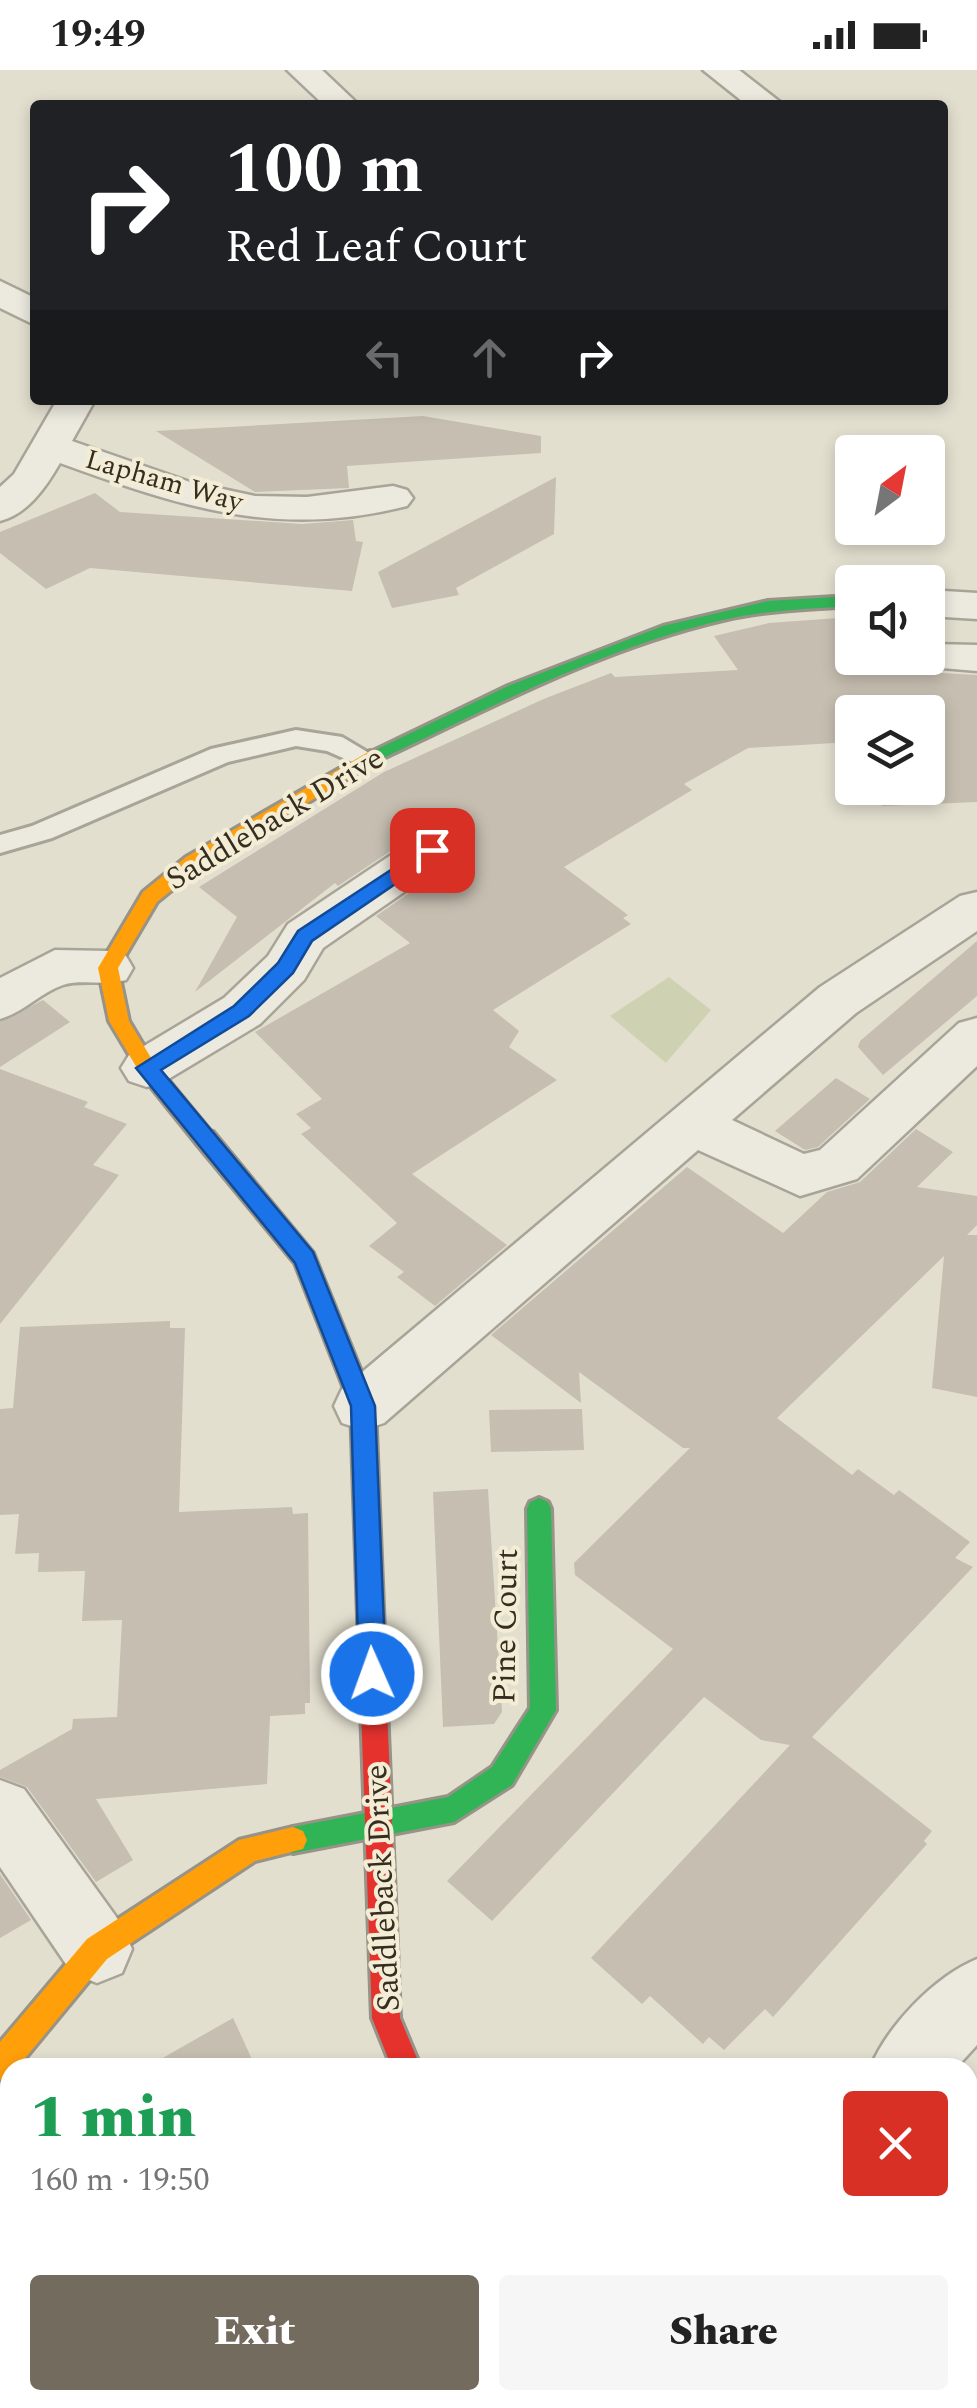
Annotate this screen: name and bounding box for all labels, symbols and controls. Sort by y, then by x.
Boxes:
text: 19:49 [50,6,145,64]
text: 100 m [225,117,423,223]
icon: right [60,140,190,270]
text: Red Leaf Court [225,213,528,282]
icon: left [357,330,412,385]
icon: ahead [462,330,517,385]
icon: right [567,330,622,385]
north arrow [835,435,945,545]
map controls [835,435,945,805]
street label: Lapham Way [80,438,249,524]
button: sound [835,565,945,675]
button: layers [835,695,945,805]
street label: Saddleback Drive [156,734,394,904]
pin [390,808,475,893]
icon: arrive [405,823,460,878]
street label: Pine Court [480,1548,532,1704]
position arrow [320,1622,424,1726]
street label: Saddleback Drive [352,1763,414,2013]
text: 1 min [30,2072,196,2164]
button: close [843,2091,948,2196]
text: 160 m · 19:50 [30,2156,210,2205]
button: Exit [30,2275,479,2390]
button: Share [499,2275,948,2390]

